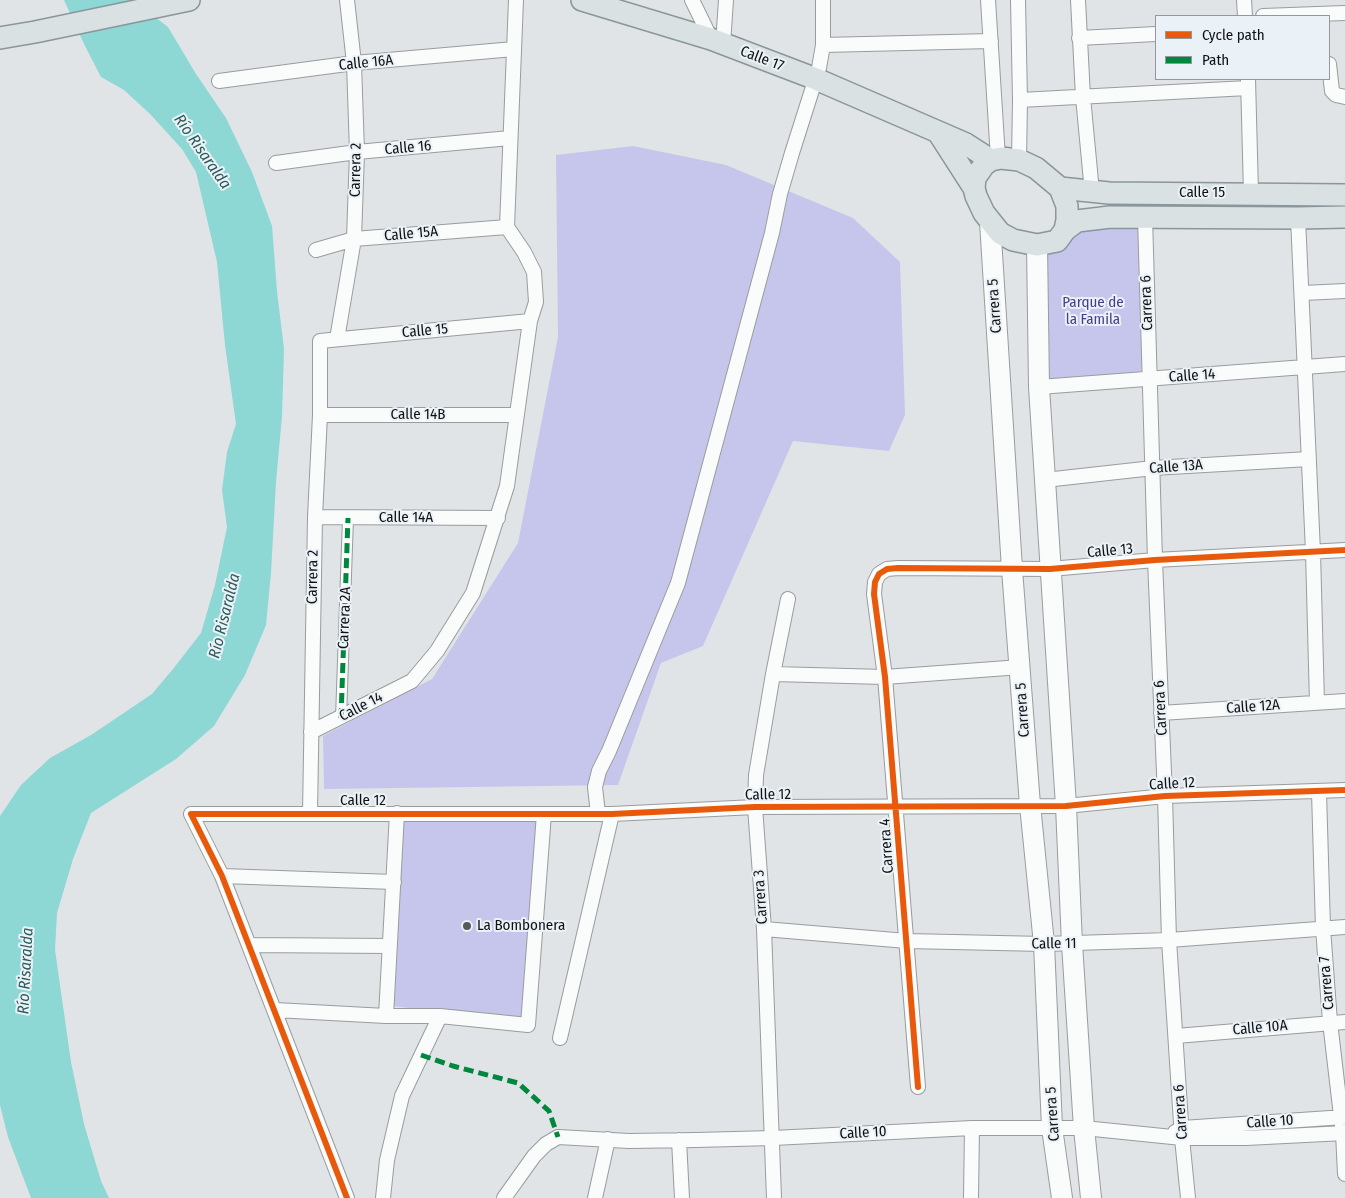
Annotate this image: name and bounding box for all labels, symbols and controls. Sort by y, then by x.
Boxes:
legend [1155,15,1330,80]
text: Cycle path [1202,26,1265,44]
street label: Calle 17 [738,42,786,76]
street label: Calle 16A [338,51,394,75]
text: Path [1202,51,1229,69]
water label: Río Risaralda [169,111,235,193]
street label: Calle 16 [384,137,432,159]
street label: Carrera 2 [347,143,365,197]
street label: Calle 15 [1179,184,1225,202]
street label: Calle 15A [383,223,439,245]
street label: Carrera 6 [1137,275,1157,331]
street label: Carrera 5 [984,278,1006,334]
park label: Parque de la Famila [1062,294,1124,329]
street label: Calle 15 [401,320,449,342]
street label: Calle 14 [1168,365,1216,387]
street label: Calle 14B [391,406,445,424]
street label: Calle 13A [1148,456,1204,478]
street label: Calle 14A [379,509,433,527]
street label: Calle 13 [1086,540,1134,562]
street label: Carrera 2 [304,550,322,604]
water label: Río Risaralda [205,572,245,660]
street label: Carrera 2A [335,586,355,650]
street label: Carrera 6 [1151,680,1171,736]
street label: Carrera 5 [1012,682,1034,738]
street label: Calle 14 [336,688,386,726]
street label: Calle 12A [1226,696,1280,718]
street label: Calle 12 [1149,774,1195,794]
street label: Calle 12 [745,786,791,804]
street label: Calle 12 [340,792,386,810]
street label: Carrera 4 [876,818,898,874]
street label: Carrera 3 [750,869,772,925]
place label: La Bombonera [477,917,565,935]
marker: La Bombonera [461,920,473,932]
water label: Río Risaralda [14,927,38,1015]
street label: Calle 11 [1031,935,1077,953]
street label: Carrera 7 [1316,955,1338,1011]
street label: Calle 10A [1232,1017,1288,1039]
street label: Carrera 6 [1170,1084,1192,1140]
street label: Carrera 5 [1042,1086,1064,1142]
street label: Calle 10 [1246,1111,1294,1133]
street label: Calle 10 [839,1123,887,1143]

